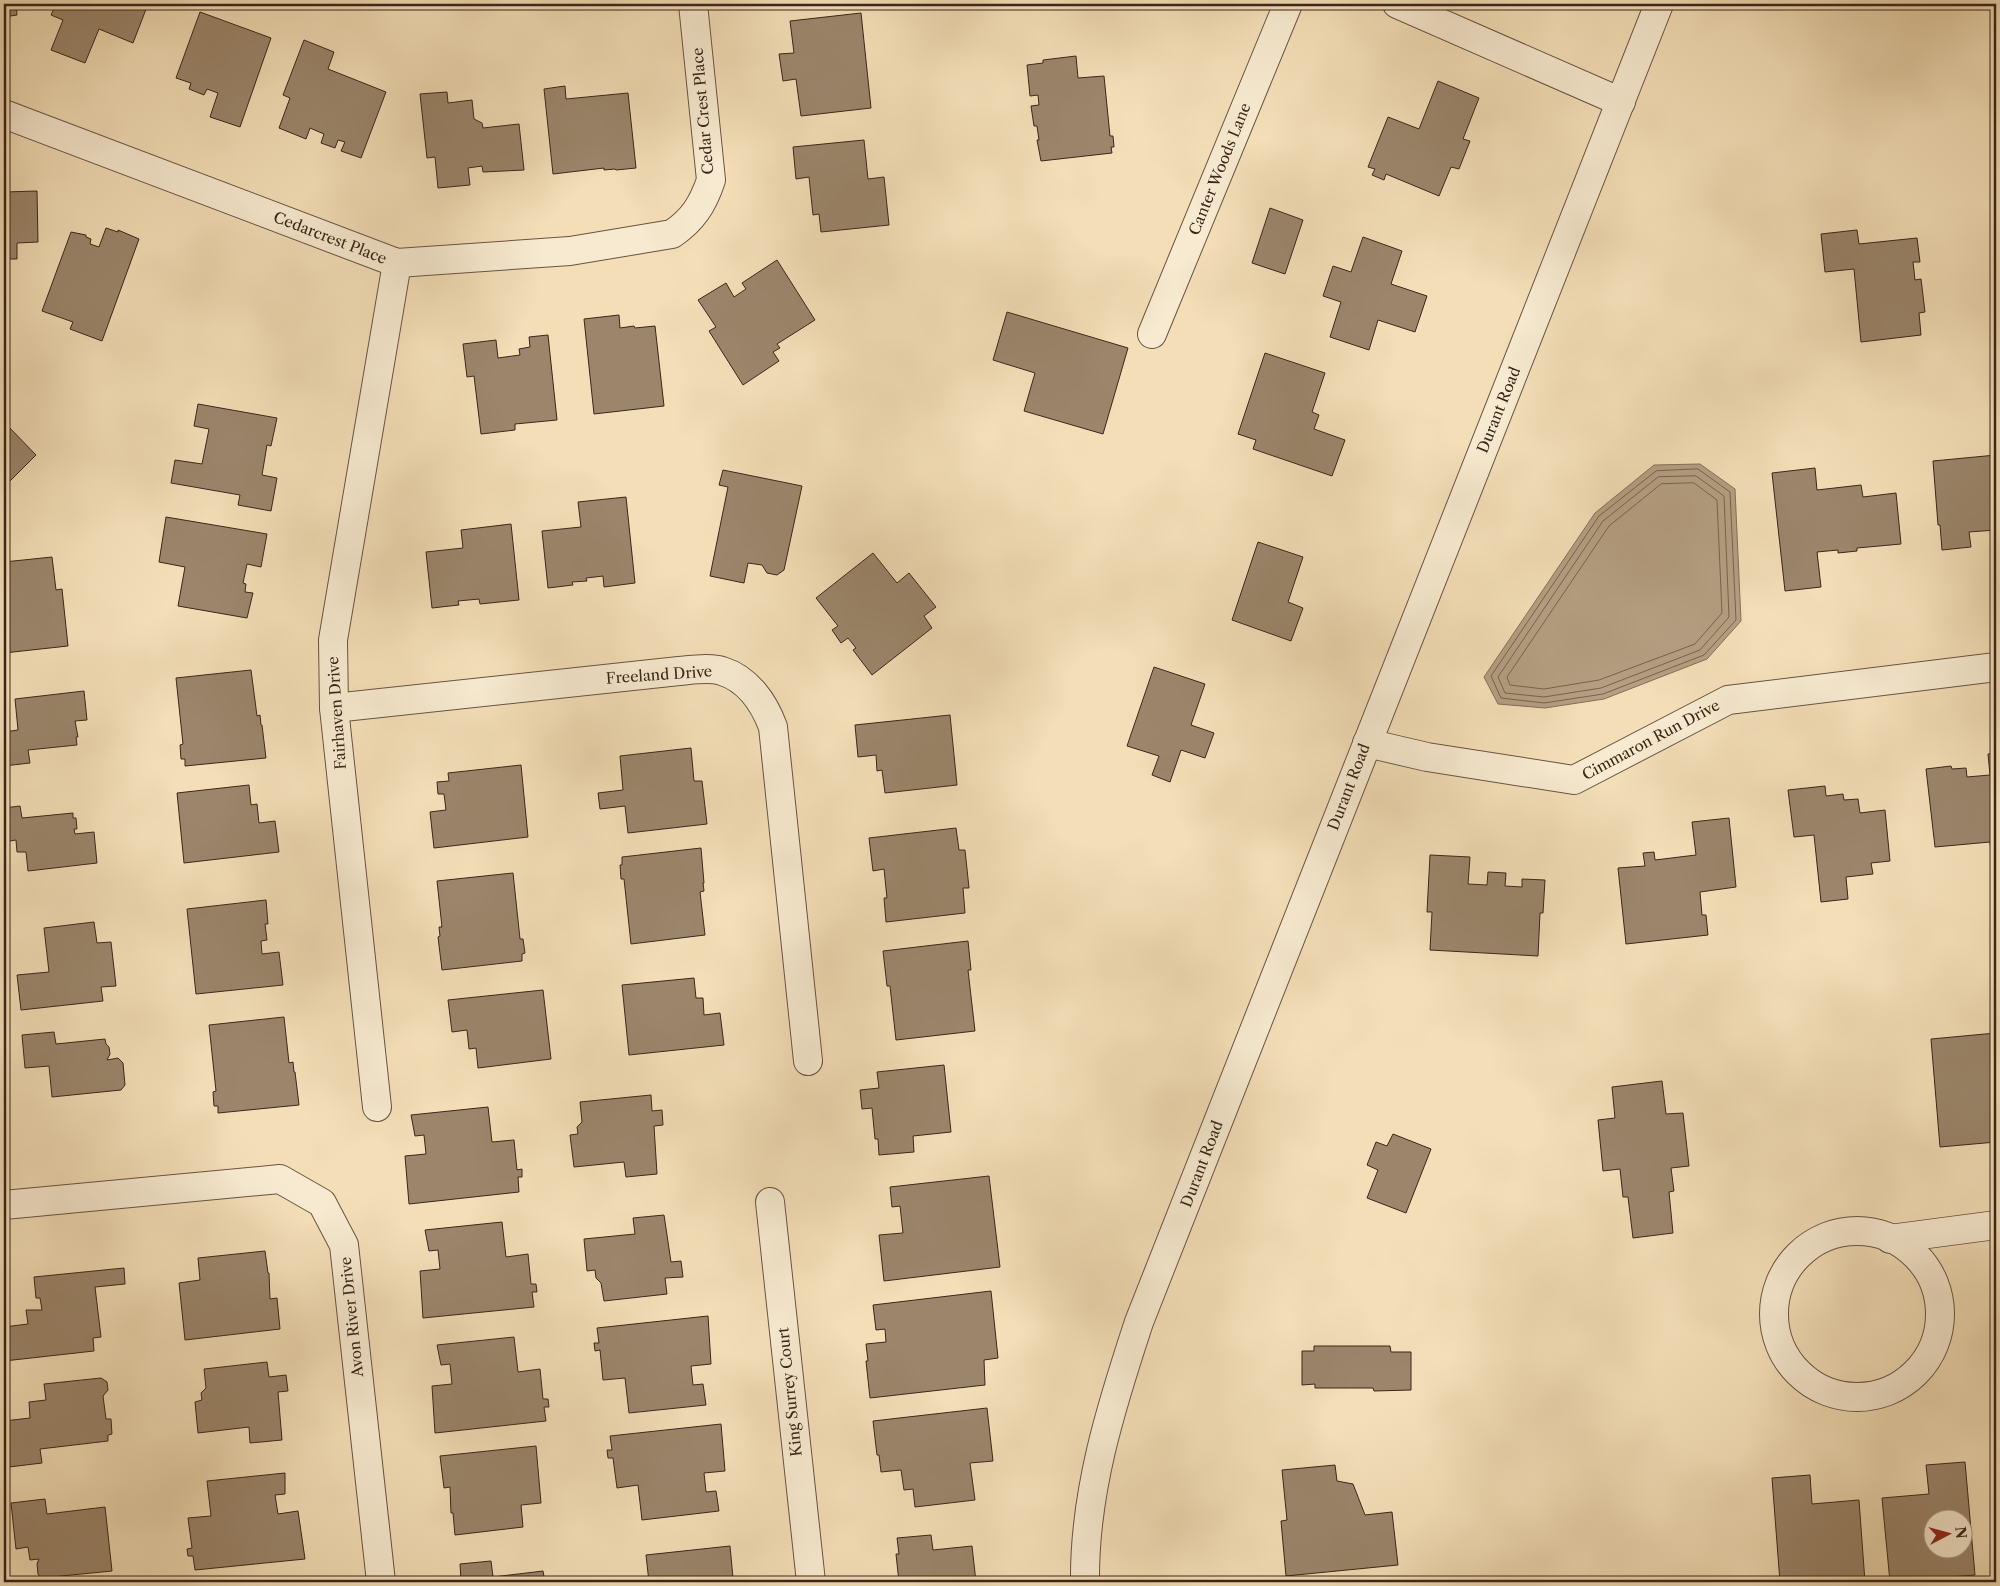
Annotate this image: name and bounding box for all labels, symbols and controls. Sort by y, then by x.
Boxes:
street label: Cedar Crest Place [687,47,718,175]
street label: Canter Woods Lane [1184,100,1255,238]
street label: Cedarcrest Place [271,207,390,268]
street label: Durant Road [1473,364,1524,456]
street label: Fairhaven Drive [323,656,350,770]
street label: Freeland Drive [605,661,713,688]
street label: Cimmaron Run Drive [1579,695,1723,784]
street label: Durant Road [1323,741,1374,833]
street label: Durant Road [1176,1118,1227,1210]
street label: Avon River Drive [336,1256,367,1379]
street label: King Surrey Court [773,1326,806,1458]
north arrow [1922,1508,1972,1558]
text: N [1951,1526,1971,1540]

